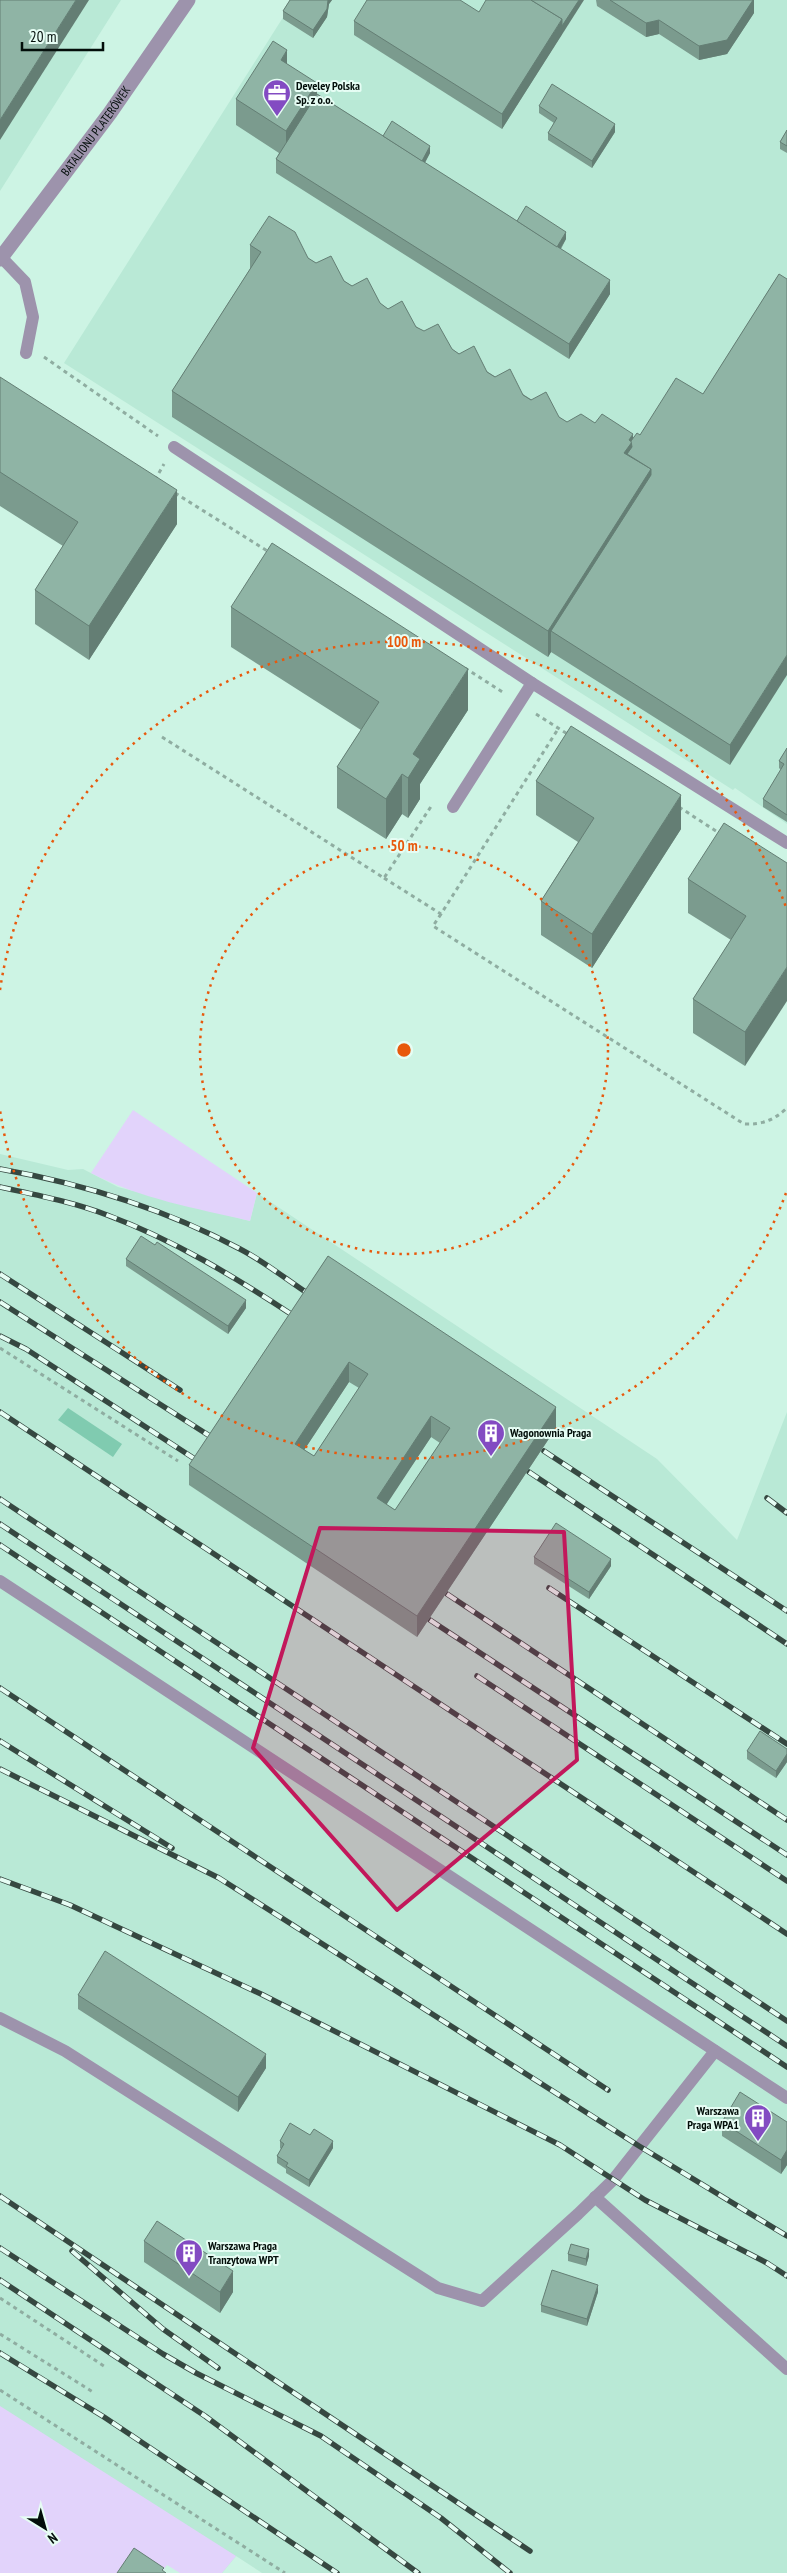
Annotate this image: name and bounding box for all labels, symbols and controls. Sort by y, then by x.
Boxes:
scale bar [22,20,104,52]
text: 20 m [30,27,56,46]
office icon: Develey Polska Sp. z o.o. [262,78,292,117]
place label: Develey Polska Sp. z o.o. [296,78,360,107]
street label: BATALIONU PLATERÓWEK [57,83,133,178]
text: 100 m [387,632,421,651]
text: 50 m [390,836,418,855]
centre of rings [395,1041,413,1059]
building icon: Wagonownia Praga [476,1418,506,1457]
place label: Wagonownia Praga [509,1425,591,1440]
place label: Warszawa Praga WPA1 [687,2103,739,2132]
building icon: Warszawa Praga WPA1 [743,2103,773,2142]
building icon: Warszawa Praga Tranzytowa WPT [174,2238,204,2277]
place label: Warszawa Praga Tranzytowa WPT [207,2238,279,2267]
north arrow [20,2503,70,2553]
text: N [44,2529,61,2548]

